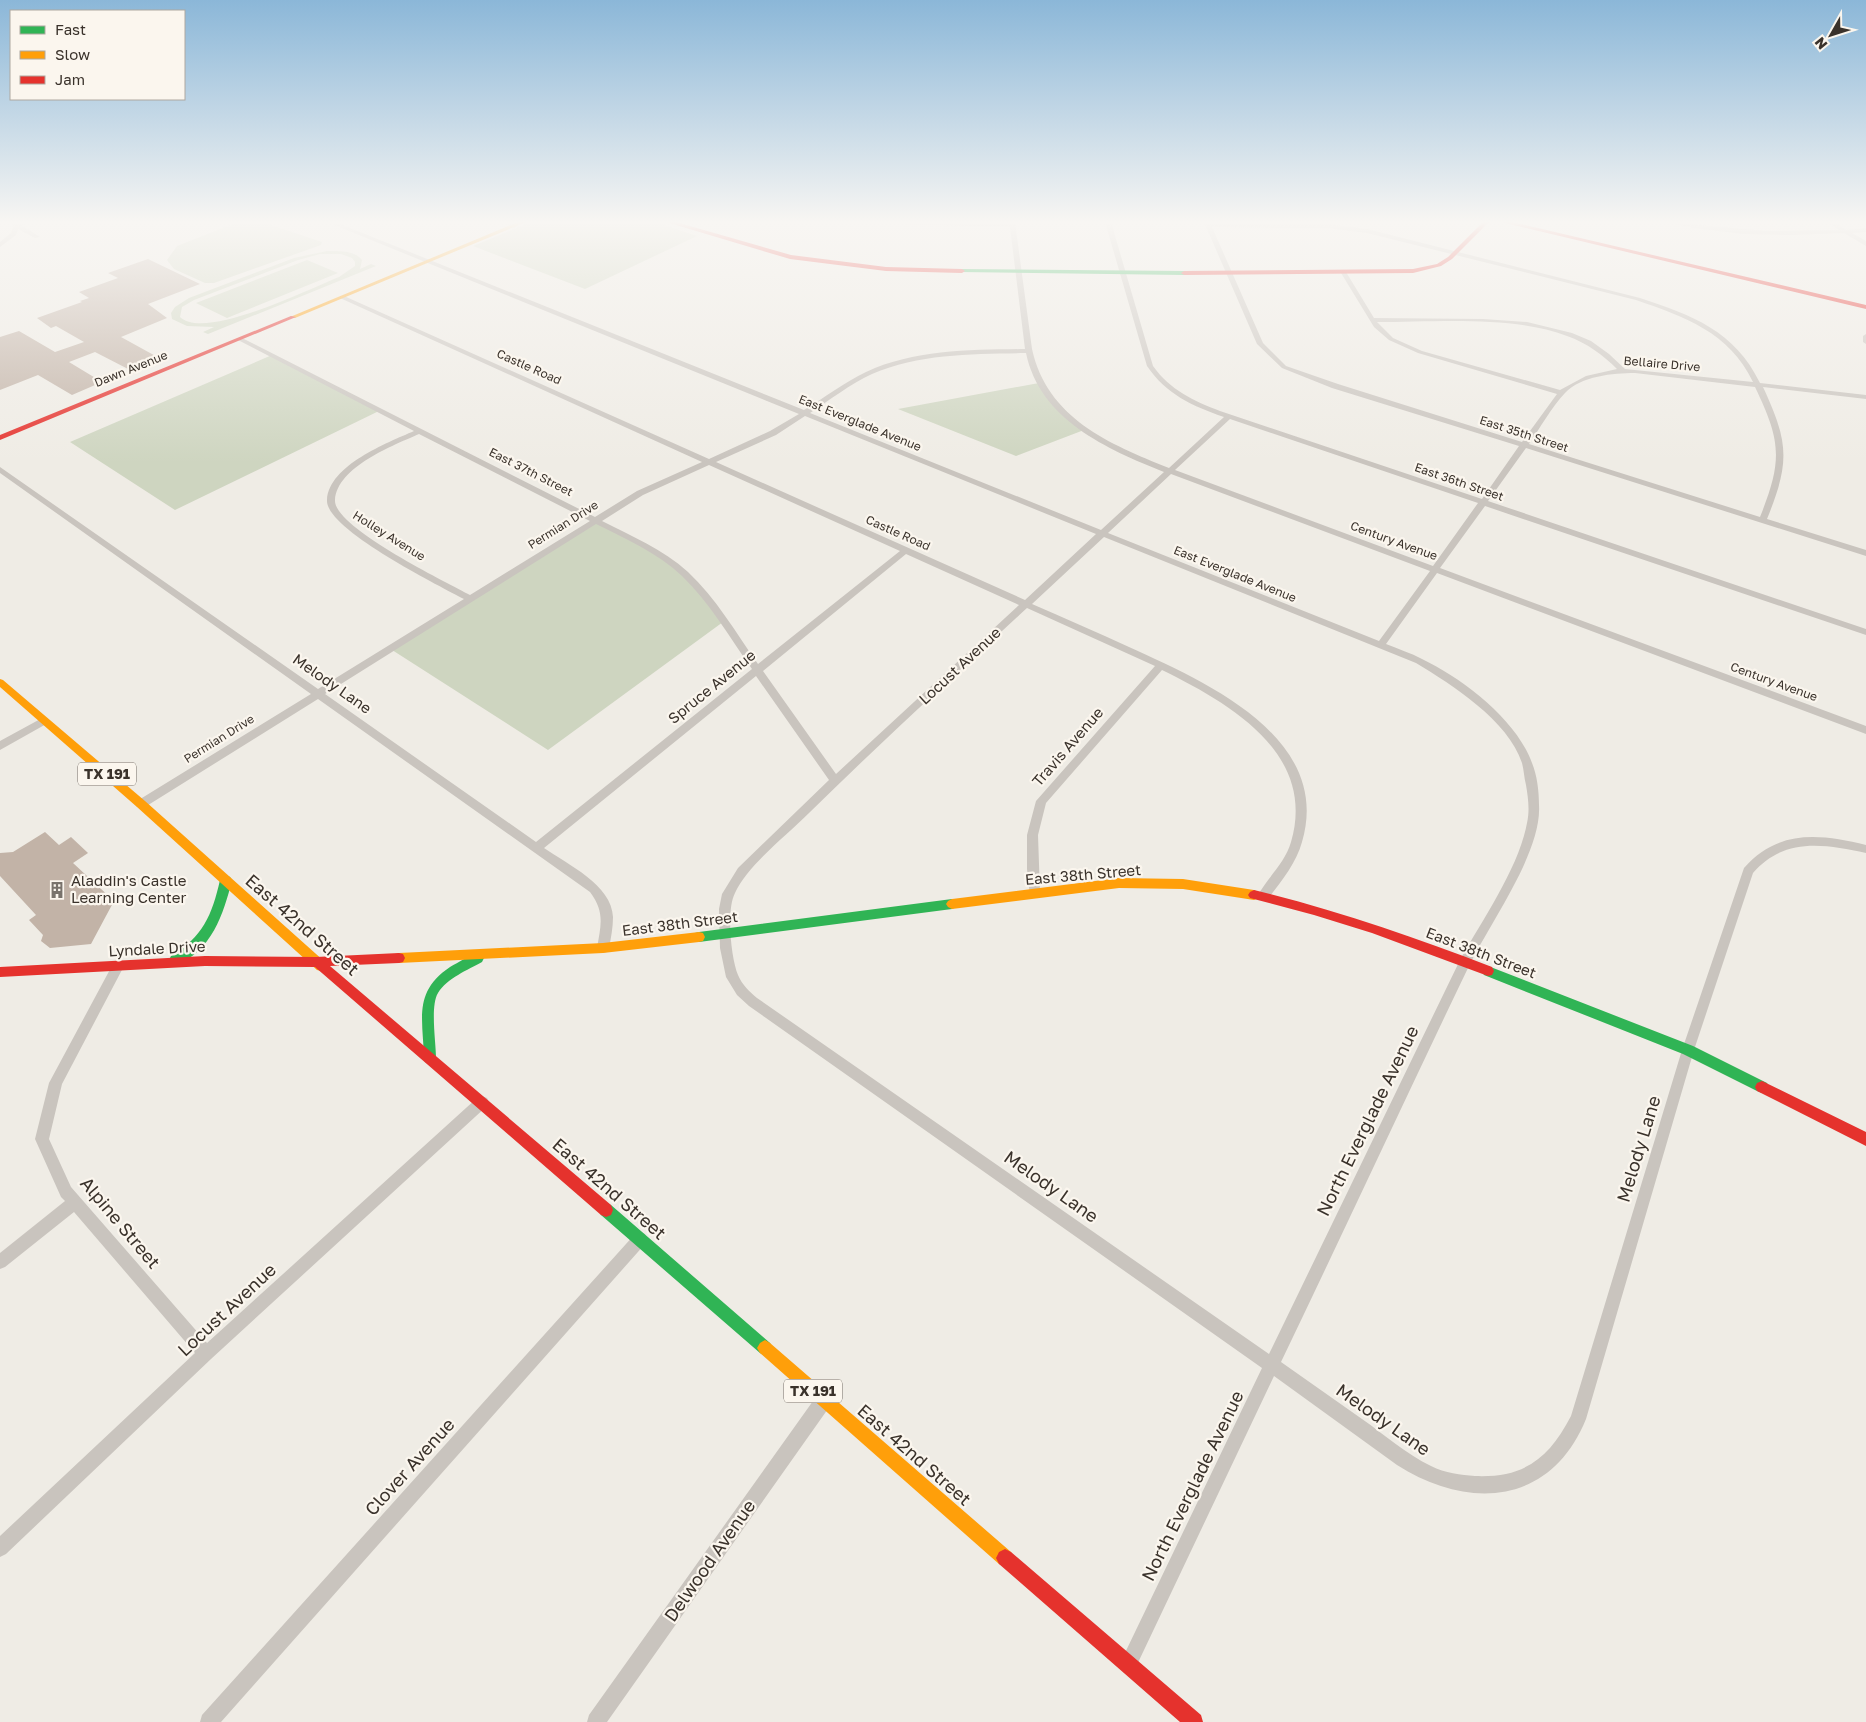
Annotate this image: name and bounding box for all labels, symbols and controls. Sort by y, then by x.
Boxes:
legend [10,10,185,100]
north arrow [1806,10,1856,60]
text: Fast [55,20,86,38]
text: N [1811,34,1830,53]
text: Slow [55,45,90,63]
text: Jam [55,70,85,88]
street label: Castle Road [495,346,564,387]
street label: Dawn Avenue [92,347,170,390]
street label: Bellaire Drive [1623,353,1701,374]
street label: East Everglade Avenue [797,391,924,454]
street label: East 35th Street [1478,412,1571,455]
street label: East 37th Street [487,444,576,499]
street label: East 36th Street [1413,459,1506,504]
street label: Permian Drive [525,497,601,552]
street label: Holley Avenue [350,507,428,564]
street label: Castle Road [864,512,933,553]
street label: Century Avenue [1349,518,1440,563]
street label: East Everglade Avenue [1172,542,1299,605]
street label: Locust Avenue [915,623,1004,708]
street label: Spruce Avenue [664,645,759,727]
street label: Melody Lane [290,650,376,717]
street label: Century Avenue [1729,659,1820,704]
street label: Travis Avenue [1028,703,1107,790]
street label: Permian Drive [181,711,257,766]
road number: TX 191 [78,762,136,786]
street label: East 38th Street [1024,860,1142,888]
street label: East 42nd Street [241,869,364,980]
place label: Aladdin's Castle Learning Center [71,871,187,906]
building icon: Aladdin's Castle Learning Center [47,880,67,900]
street label: East 38th Street [621,907,739,939]
street label: East 38th Street [1424,923,1539,981]
street label: Lyndale Drive [108,936,206,960]
street label: North Everglade Avenue [1311,1022,1423,1219]
street label: Melody Lane [1611,1093,1665,1205]
street label: East 42nd Street [548,1133,671,1244]
street label: Melody Lane [1000,1146,1103,1227]
street label: Alpine Street [76,1172,165,1273]
street label: Locust Avenue [173,1258,280,1360]
street label: Melody Lane [1332,1379,1435,1460]
road number: TX 191 [784,1380,842,1402]
street label: North Everglade Avenue [1136,1387,1248,1584]
street label: East 42nd Street [853,1399,976,1510]
street label: Clover Avenue [360,1413,459,1520]
street label: Delwood Avenue [659,1495,759,1626]

